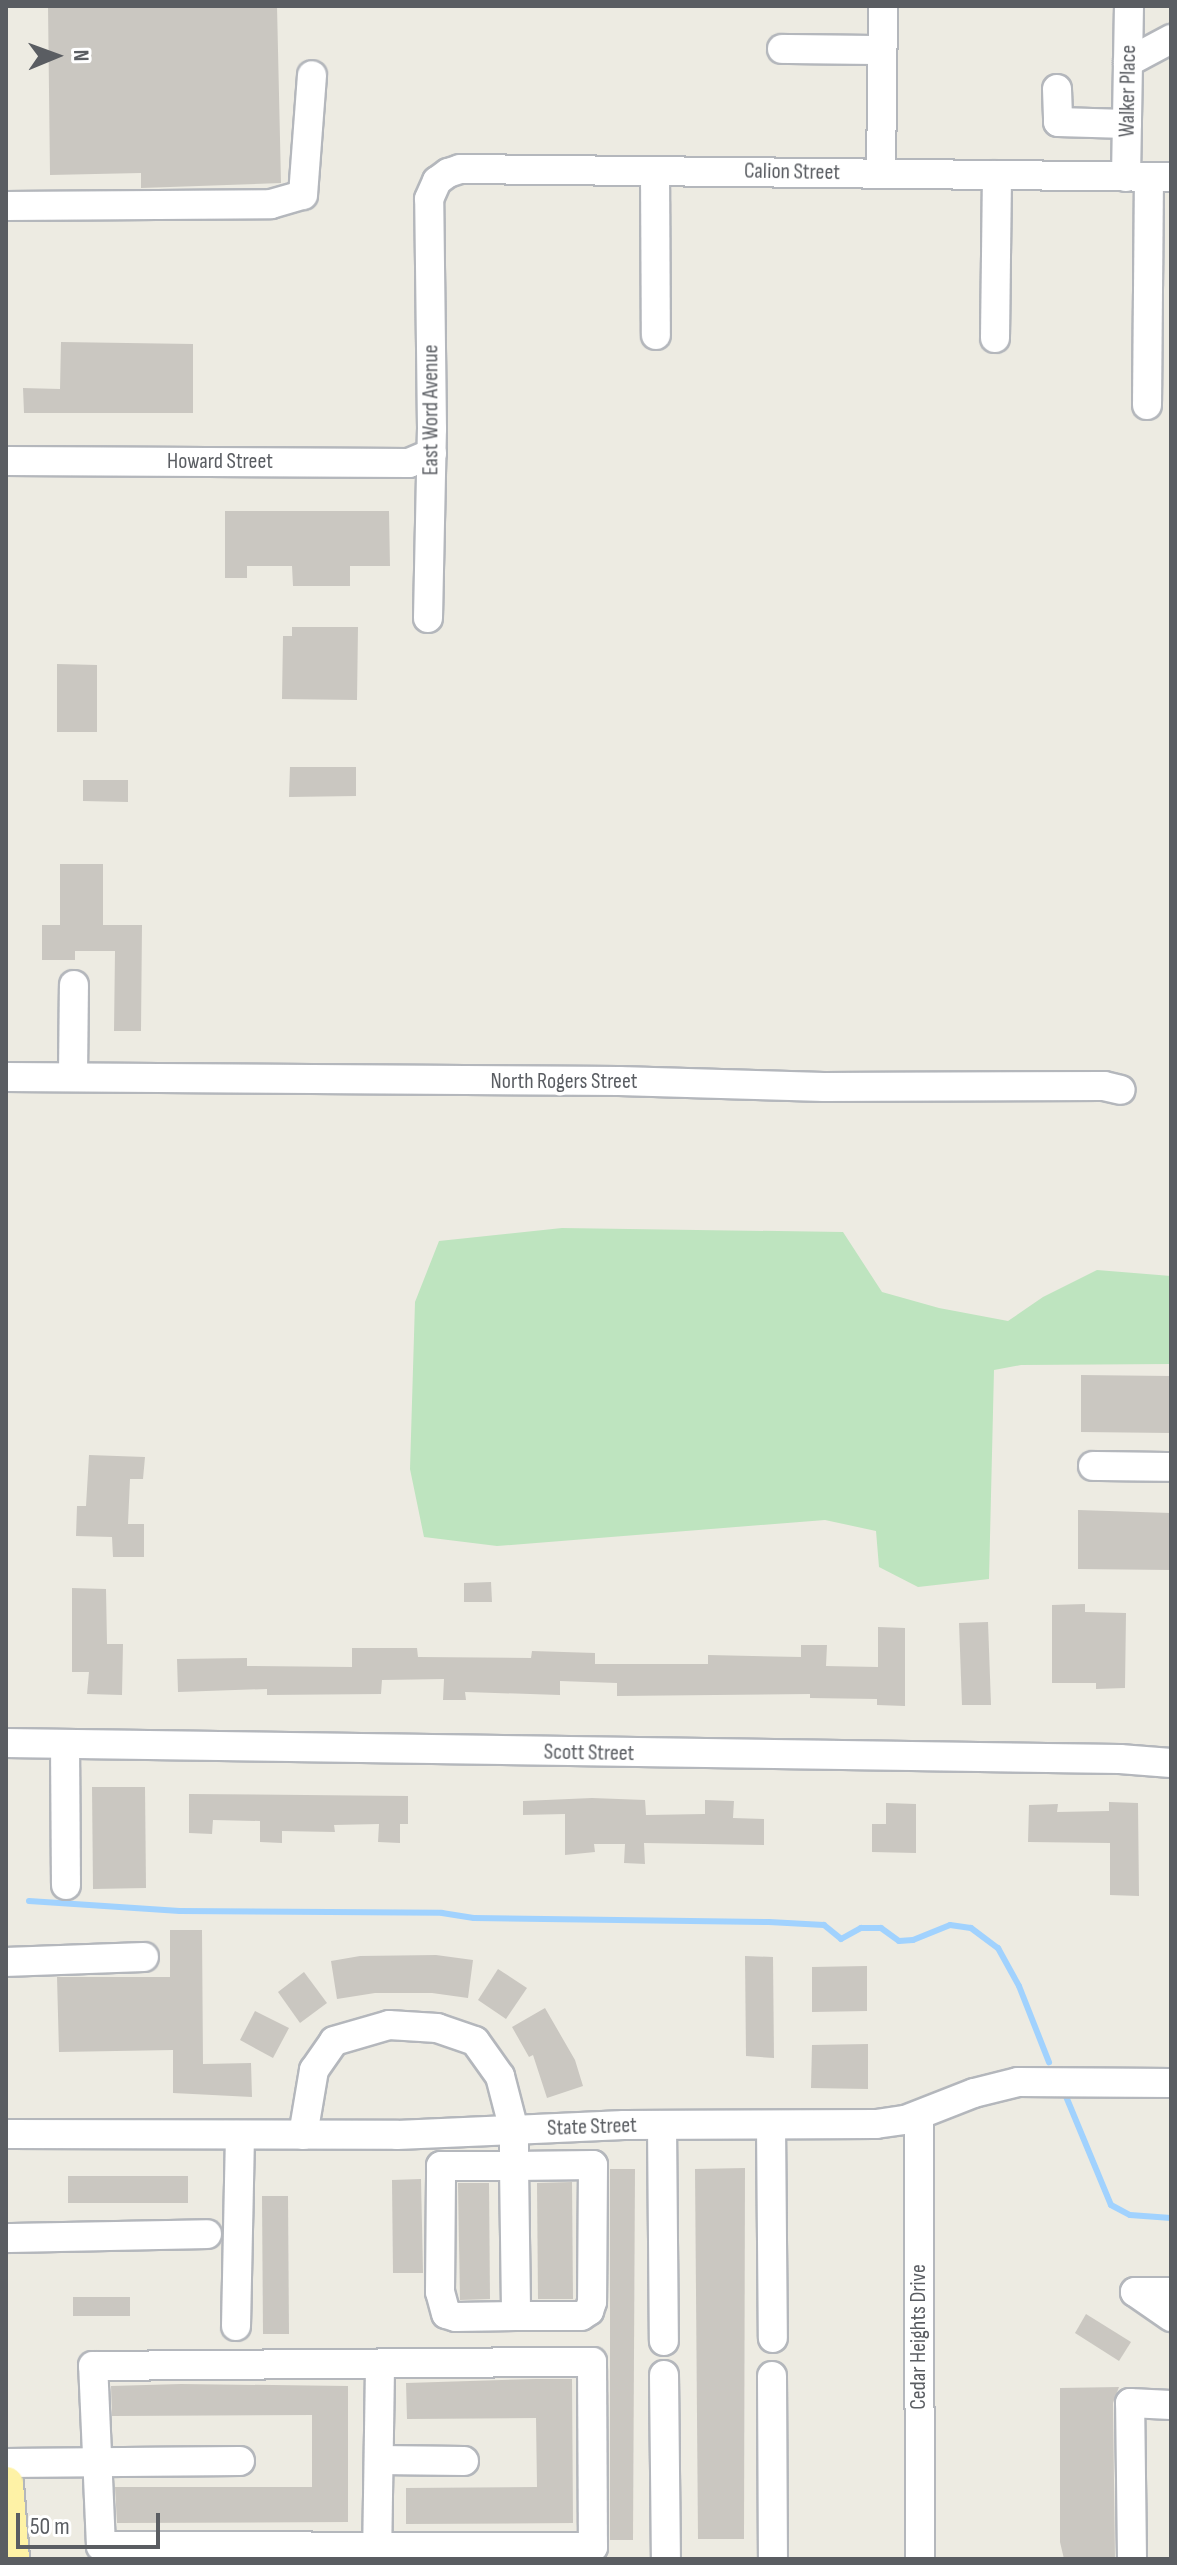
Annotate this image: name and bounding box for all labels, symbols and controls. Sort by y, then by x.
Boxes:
north arrow [16,16,96,96]
street label: Walker Place [1114,45,1142,137]
text: N [67,49,94,62]
street label: Calion Street [744,158,840,186]
street label: East Word Avenue [418,345,444,475]
street label: Howard Street [167,449,273,475]
street label: North Rogers Street [491,1069,637,1095]
street label: Scott Street [543,1739,635,1767]
street label: State Street [547,2112,637,2142]
street label: Cedar Heights Drive [906,2264,932,2410]
scale bar [20,2497,164,2547]
text: 50 m [30,2512,70,2541]

